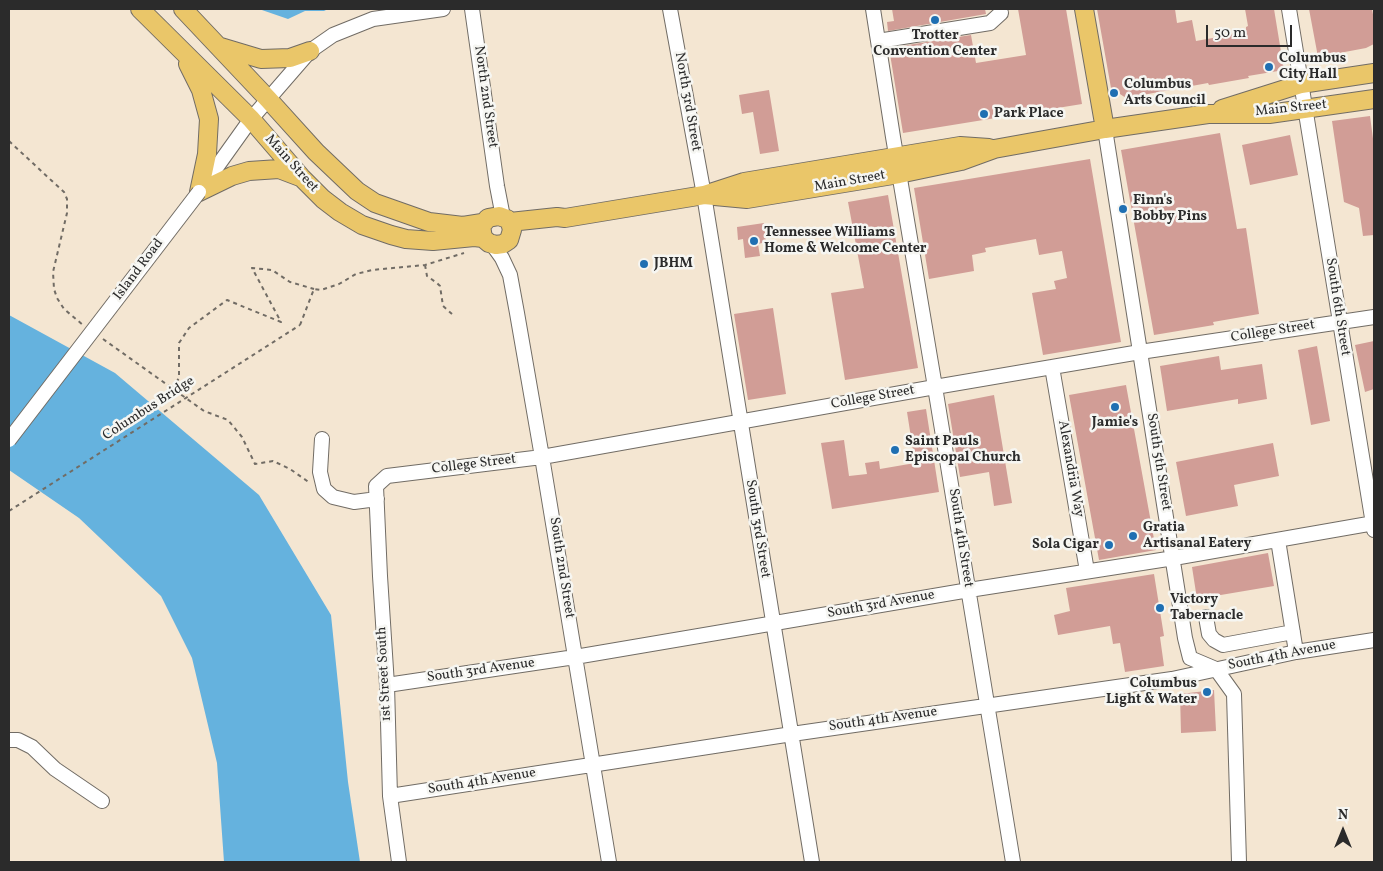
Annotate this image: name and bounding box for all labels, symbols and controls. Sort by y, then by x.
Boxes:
marker: Trotter Convention Center [929,14,941,26]
scale bar [1208,15,1294,47]
text: 50 m [1214,23,1246,44]
place label: Trotter Convention Center [873,28,997,60]
street label: North 2nd Street [470,45,500,149]
street label: North 3rd Street [670,51,704,153]
place label: Columbus City Hall [1279,51,1346,84]
marker: Columbus City Hall [1263,61,1275,73]
place label: Columbus Arts Council [1124,77,1206,110]
marker: Columbus Arts Council [1108,87,1120,99]
street label: Main Street [1254,97,1328,121]
place label: Park Place [994,106,1064,122]
marker: Park Place [978,108,990,120]
street label: Main Street [261,132,321,196]
street label: Main Street [813,167,887,197]
place label: Finn's Bobby Pins [1133,193,1207,226]
marker: Finn's Bobby Pins [1117,203,1129,215]
place label: Tennessee Williams Home & Welcome Center [764,225,927,258]
marker: Tennessee Williams Home & Welcome Center [748,235,760,247]
street label: Island Road [110,236,168,304]
place label: JBHM [654,256,693,272]
street label: South 6th Street [1321,257,1353,357]
marker: JBHM [638,258,650,270]
street label: College Street [1230,317,1316,347]
street label: Columbus Bridge [100,373,198,445]
street label: College Street [830,382,916,414]
marker: Jamie's [1109,401,1121,413]
street label: South 5th Street [1142,412,1174,512]
place label: Jamie's [1092,415,1138,431]
street label: Alexandria Way [1053,419,1087,519]
place label: Saint Pauls Episcopal Church [905,434,1021,467]
marker: Saint Pauls Episcopal Church [889,444,901,456]
street label: College Street [431,451,517,479]
street label: South 3rd Street [741,479,773,579]
street label: South 4th Street [944,487,976,589]
street label: South 2nd Street [545,516,577,620]
place label: Gratia Artisanal Eatery [1143,520,1251,552]
marker: Gratia Artisanal Eatery [1127,530,1139,542]
place label: Sola Cigar [1032,537,1099,553]
marker: Sola Cigar [1103,539,1115,551]
street label: South 3rd Avenue [826,587,936,623]
place label: Victory Tabernacle [1170,592,1243,624]
marker: Victory Tabernacle [1154,602,1166,614]
street label: 1st Street South [374,626,396,722]
street label: South 4th Avenue [1227,637,1337,675]
street label: South 3rd Avenue [426,655,536,687]
place label: Columbus Light & Water [1106,676,1197,709]
marker: Columbus Light & Water [1201,686,1213,698]
street label: South 4th Avenue [828,704,938,736]
street label: South 4th Avenue [427,765,537,799]
north arrow [1318,806,1368,856]
text: N [1338,806,1348,825]

